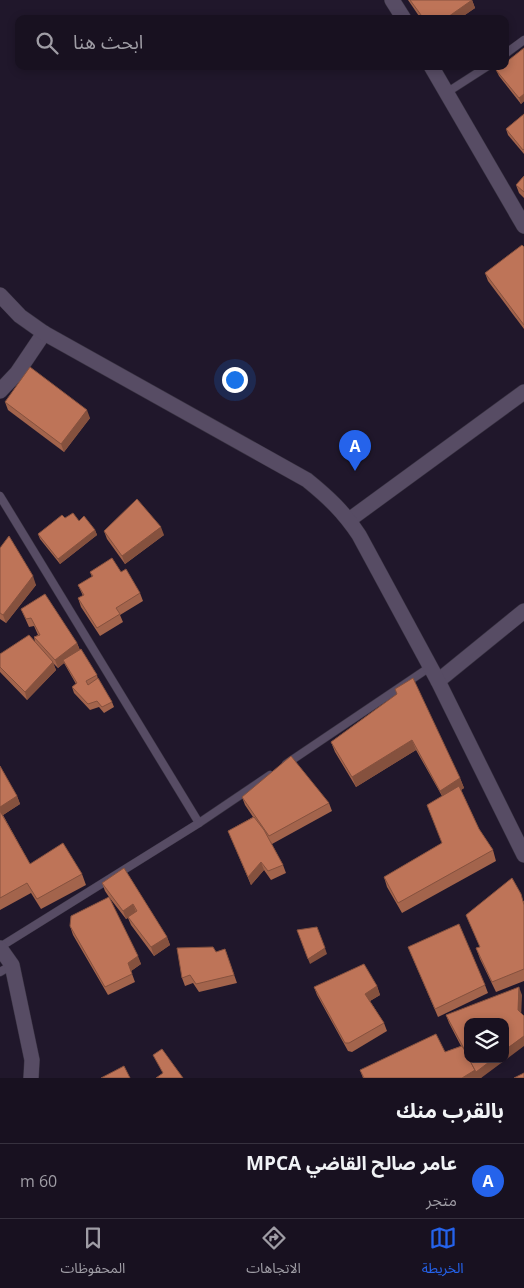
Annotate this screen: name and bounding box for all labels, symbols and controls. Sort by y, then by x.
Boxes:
search box [15,15,509,70]
icon: search [33,29,61,57]
text: ابحث هنا [73,29,143,55]
your location [222,367,248,393]
pin: A [339,430,371,471]
map controls [464,1018,509,1063]
button: layers [464,1018,509,1063]
text: بالقرب منك [396,1096,504,1124]
text: عامر صالح القاضي MPCA [246,1150,457,1176]
text: 60 m [20,1170,57,1192]
text: A [482,1170,494,1192]
text: متجر [426,1189,457,1211]
tab: المحفوظات [60,1224,125,1283]
tab: الاتجاهات [246,1224,301,1283]
tab: الخريطة [422,1224,464,1283]

